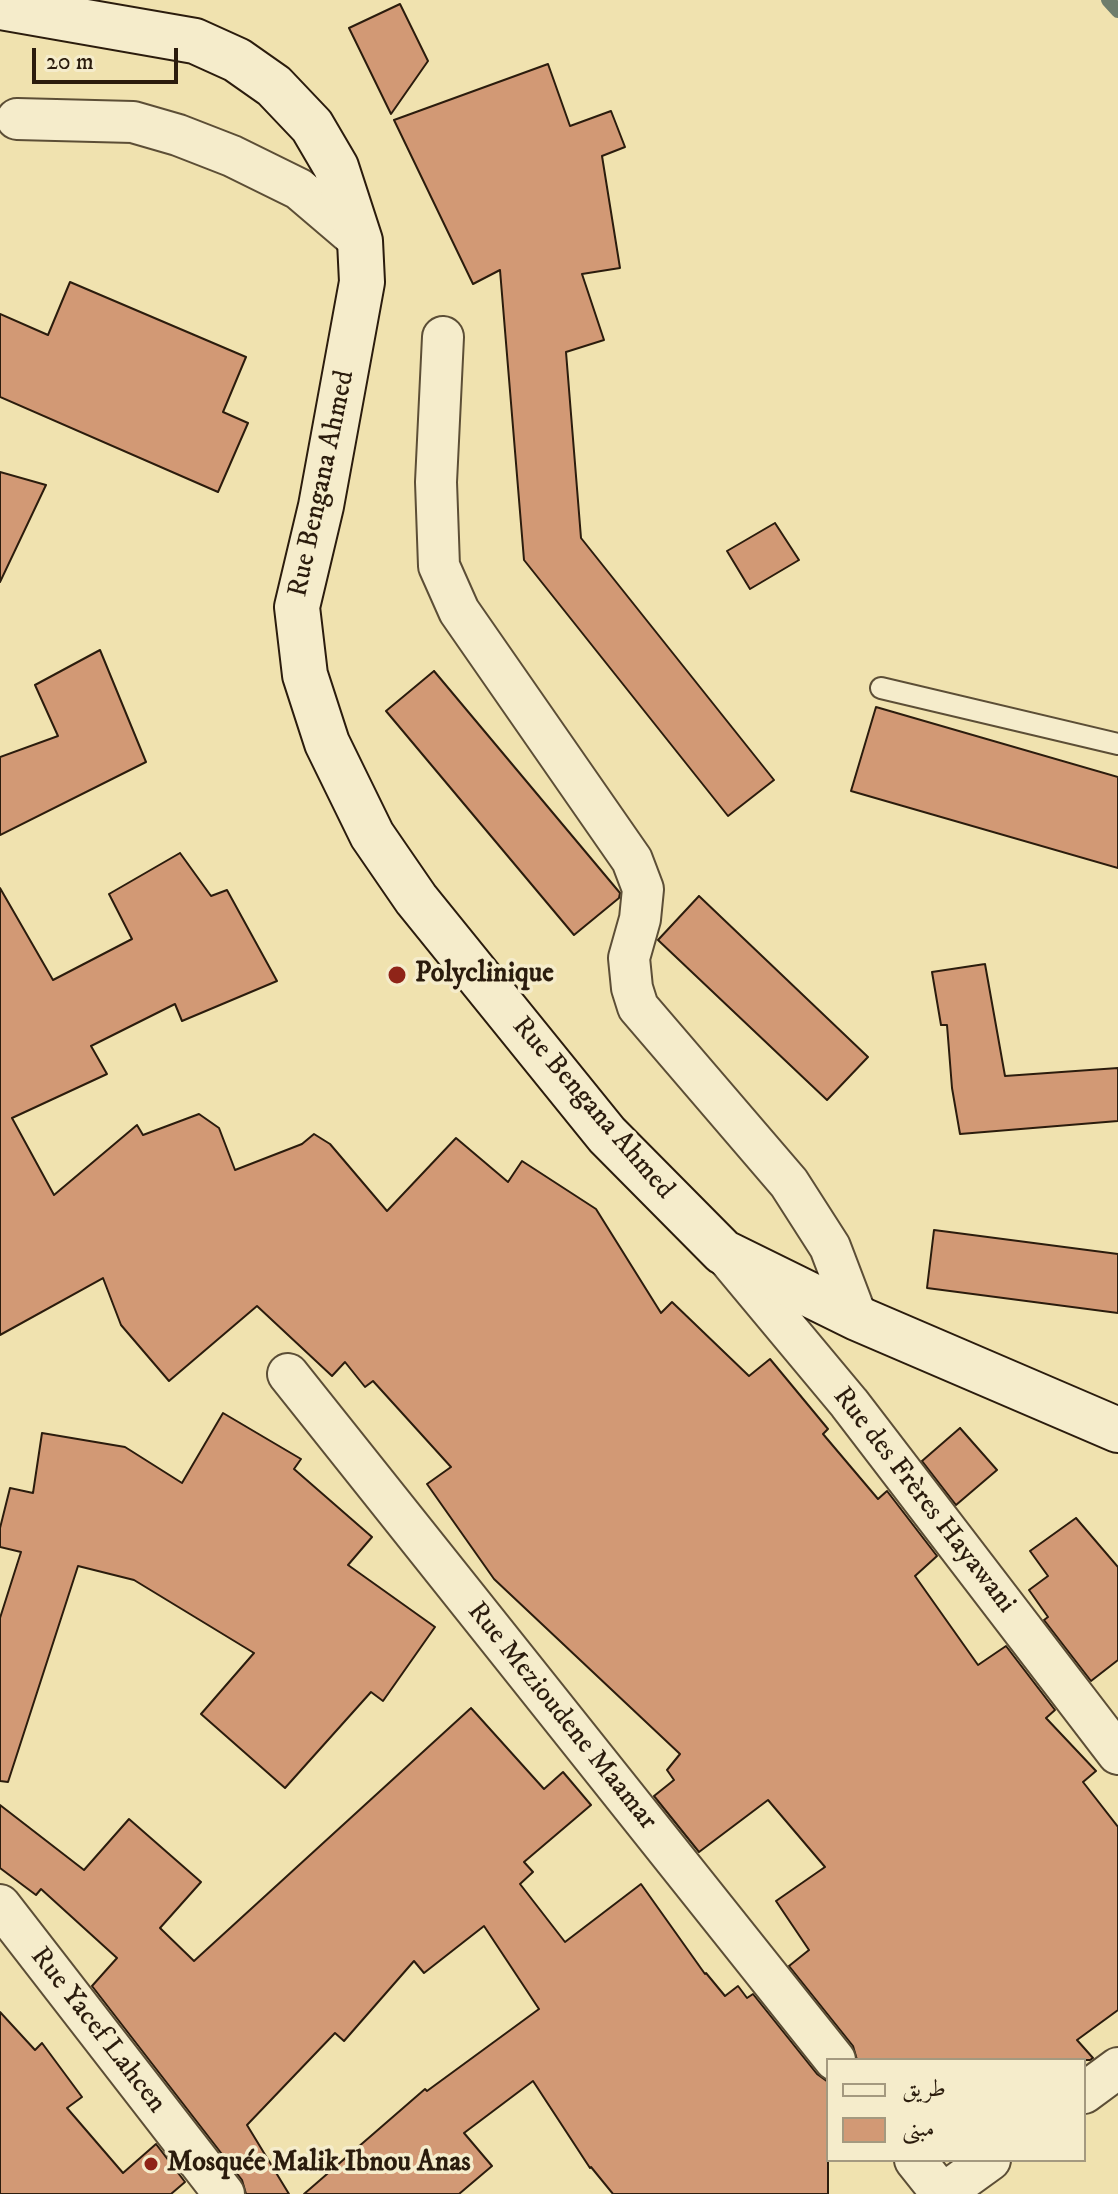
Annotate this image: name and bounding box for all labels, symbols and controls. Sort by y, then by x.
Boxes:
scale bar [36,32,182,82]
text: 20 m [46,47,94,77]
street label: Rue Bengana Ahmed [283,368,363,600]
place label: Polyclinique [415,958,554,992]
marker: Polyclinique [386,964,408,986]
street label: Rue Bengana Ahmed [504,1011,680,1207]
street label: Rue des Frères Hayawani [824,1381,1022,1621]
street label: Rue Mezioudene Maamar [459,1596,663,1838]
street label: Rue Yacef Lahcen [22,1941,172,2121]
legend [826,2058,1086,2162]
text: طريق [902,2074,946,2104]
text: مبنى [902,2114,935,2144]
place label: Mosquée Malik Ibnou Anas [167,2147,471,2181]
marker: Mosquée Malik Ibnou Anas [142,2155,160,2173]

